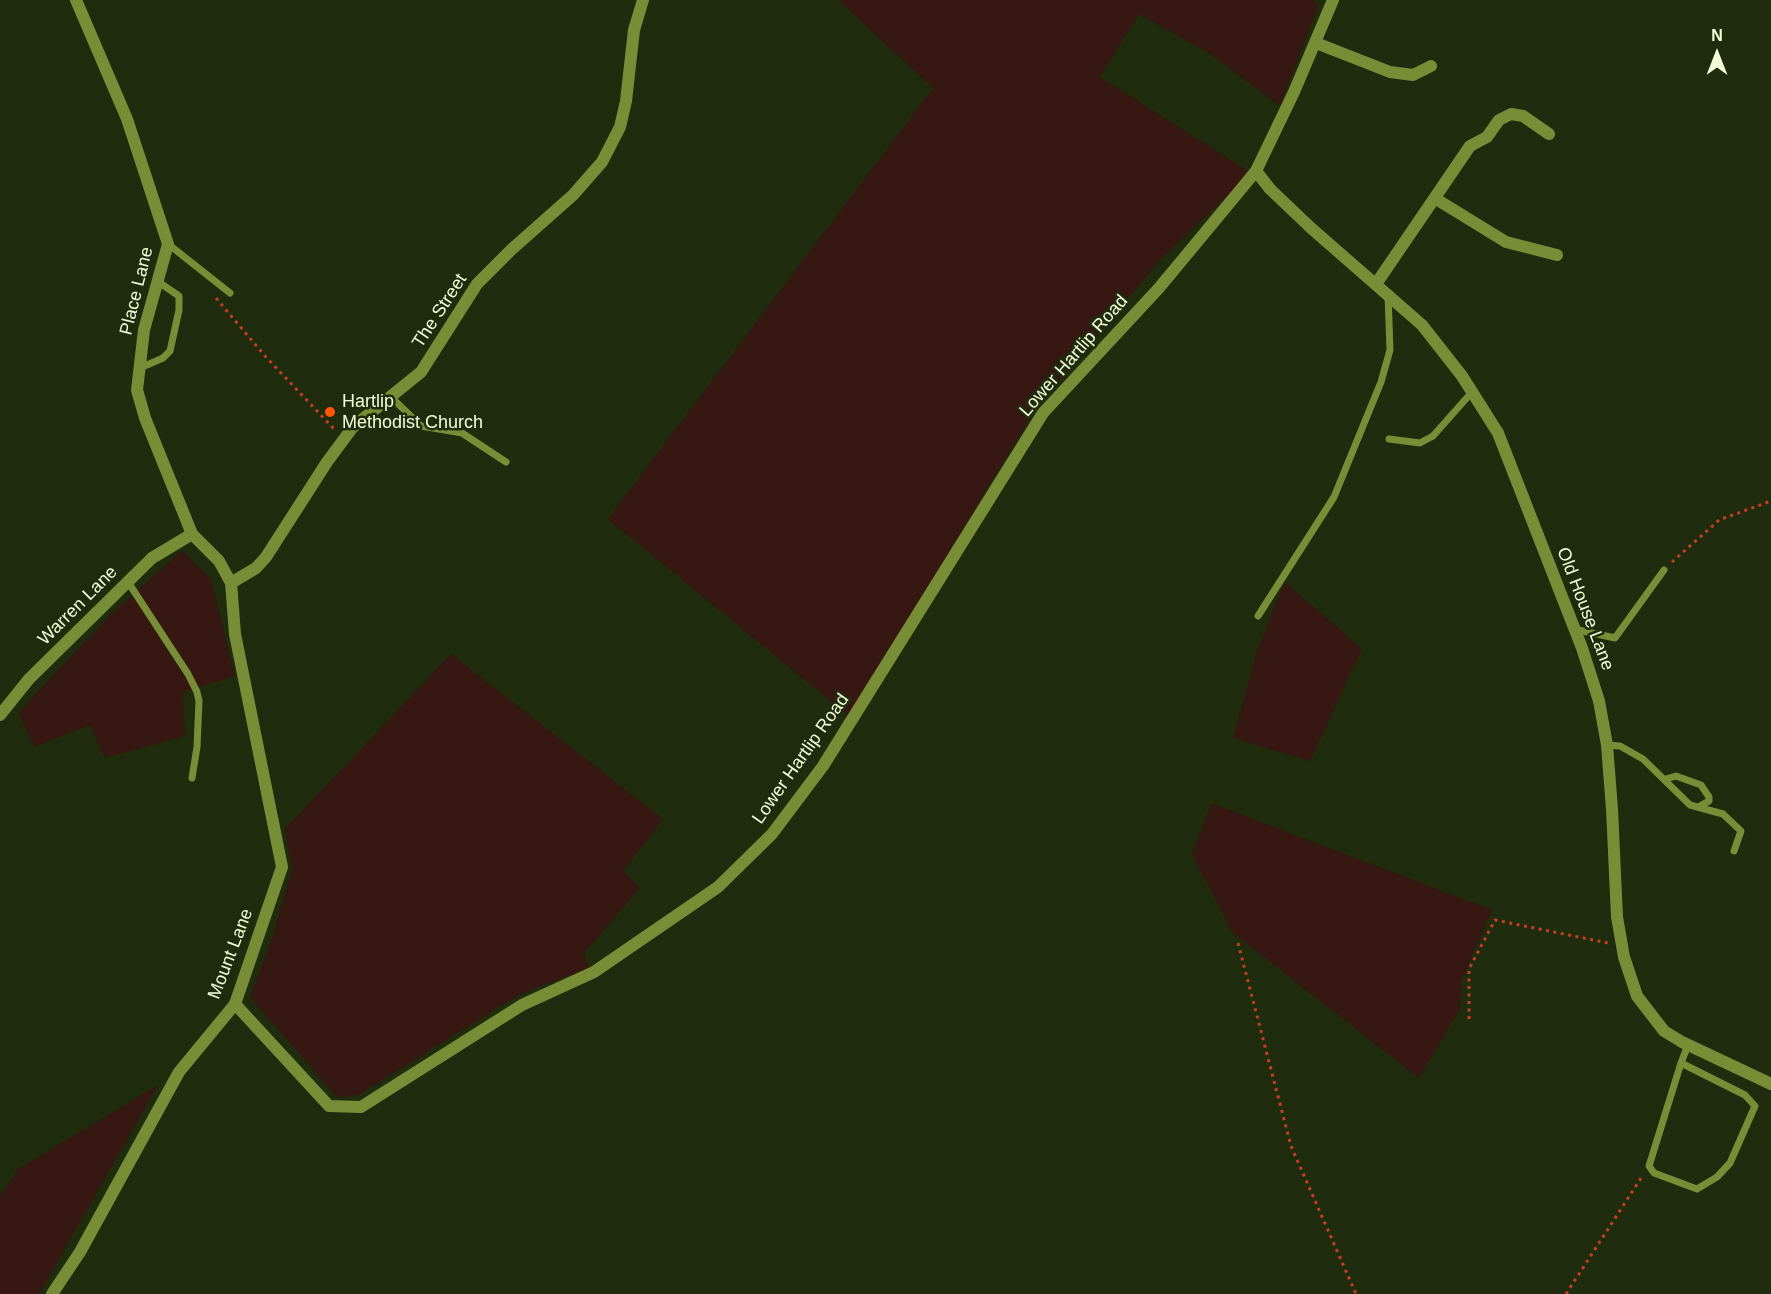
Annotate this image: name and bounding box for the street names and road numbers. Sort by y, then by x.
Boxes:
street label: Place Lane [116,245,158,337]
street label: The Street [408,270,472,352]
street label: Lower Hartlip Road [1015,291,1133,421]
street label: Old House Lane [1552,544,1618,674]
street label: Warren Lane [34,562,122,650]
street label: Lower Hartlip Road [748,690,854,828]
street label: Mount Lane [204,906,258,1002]

